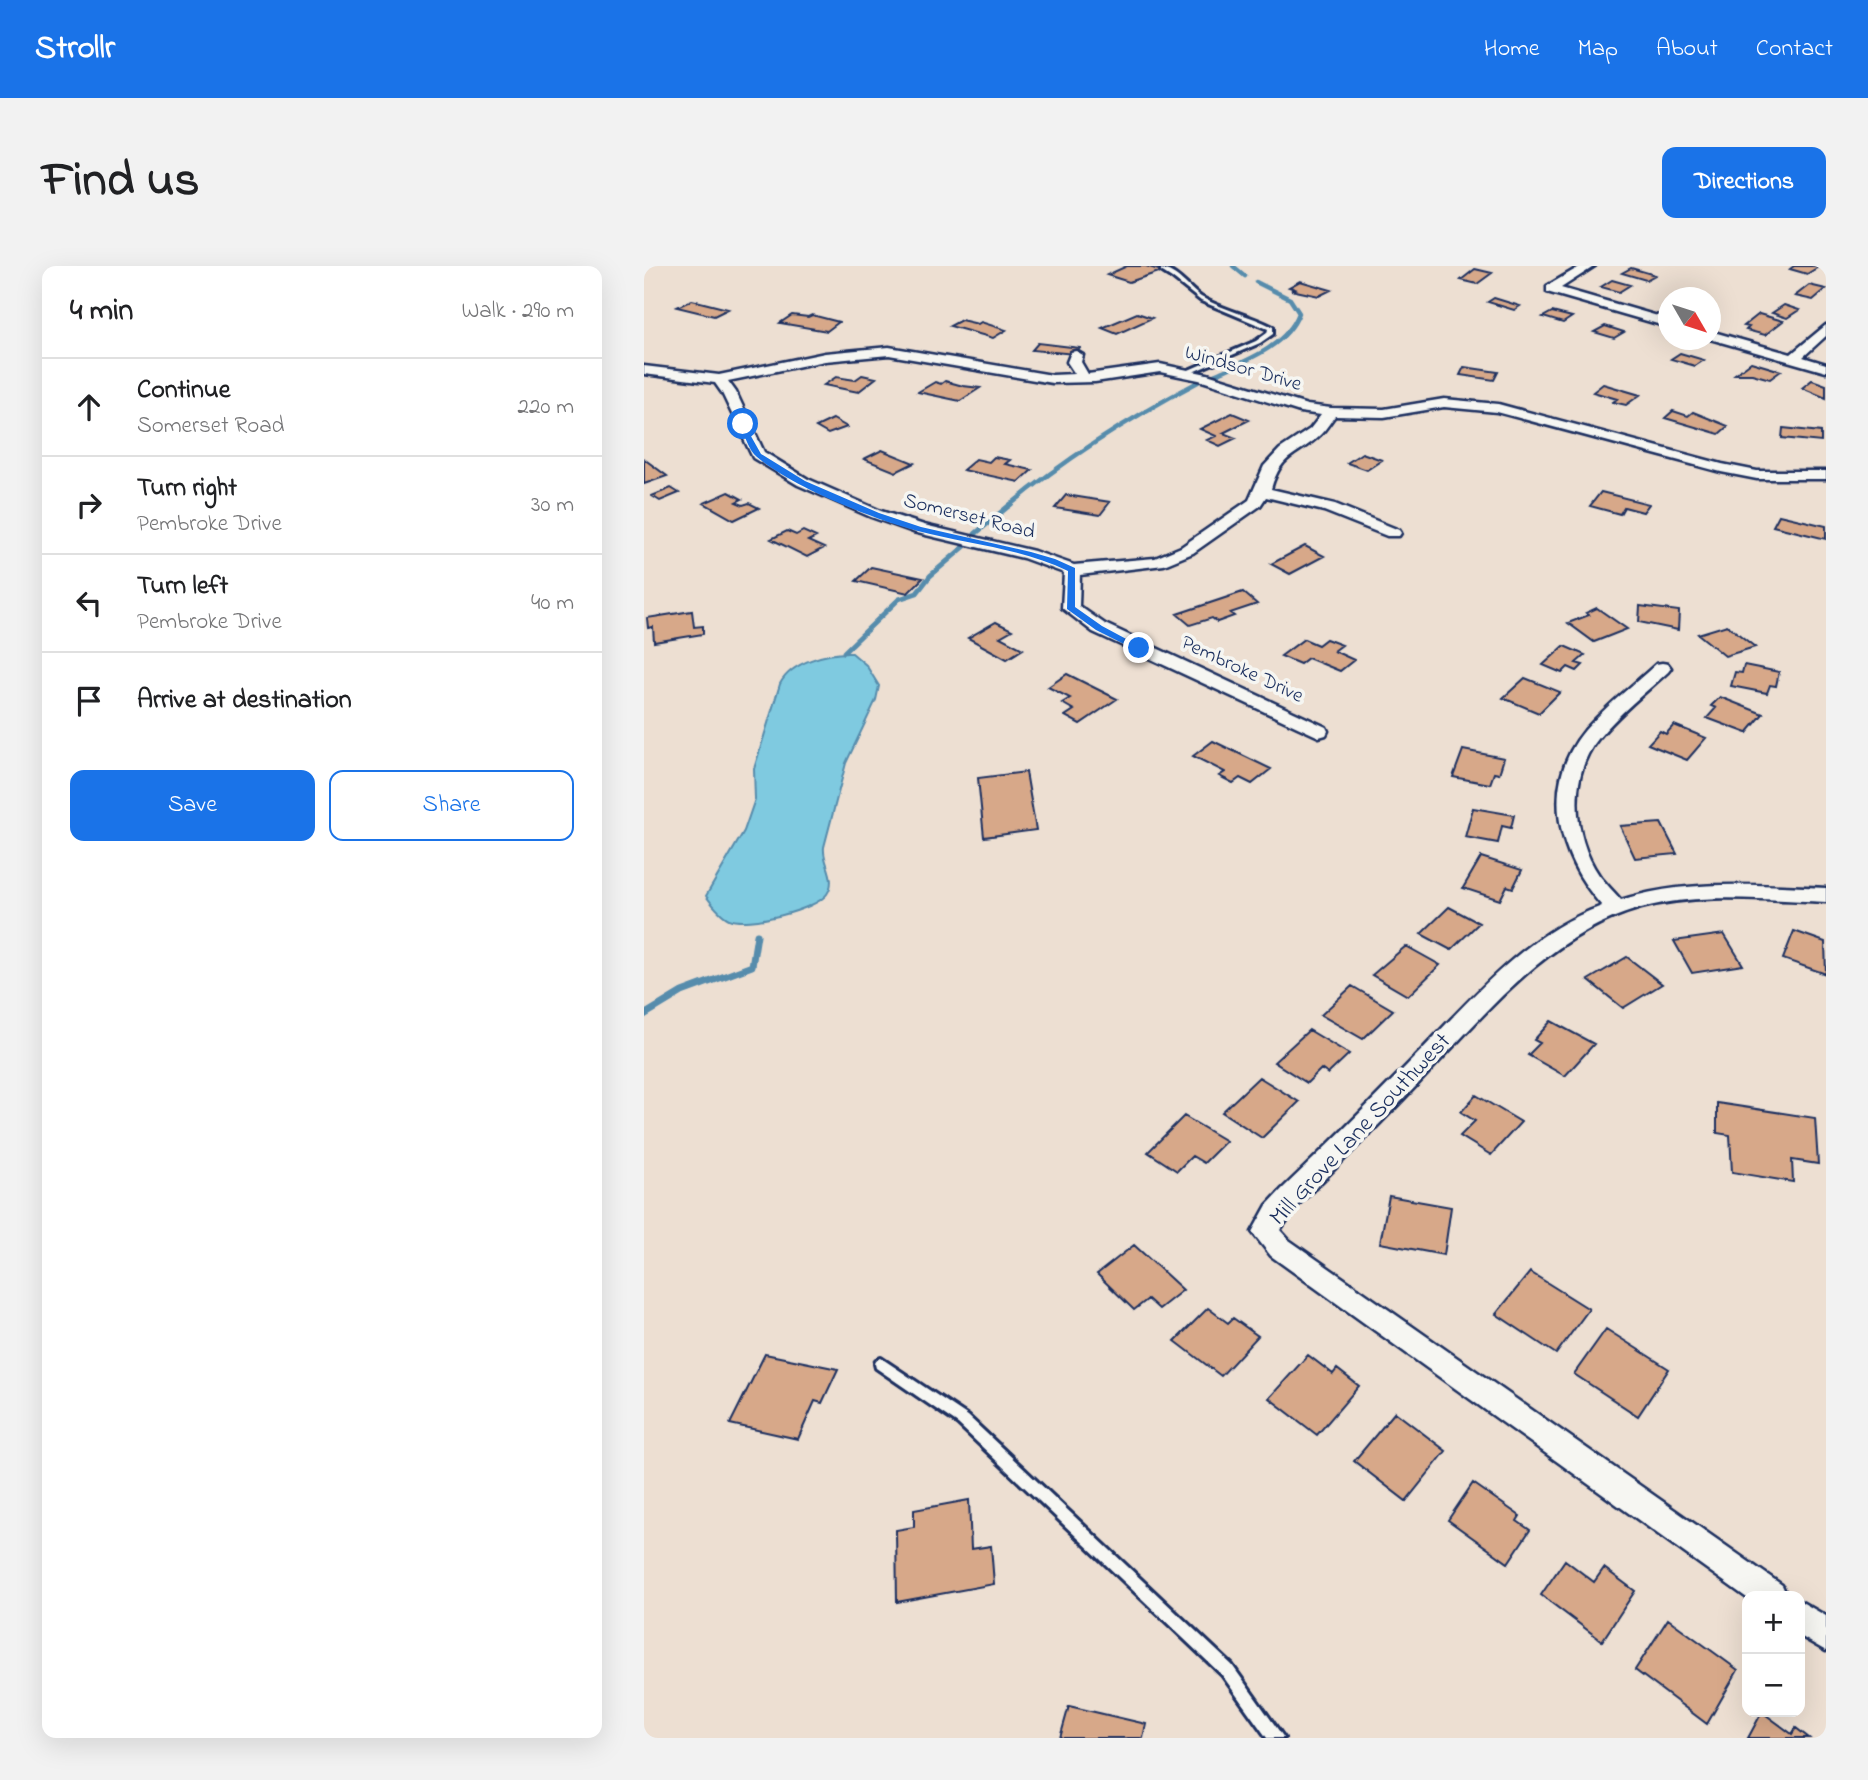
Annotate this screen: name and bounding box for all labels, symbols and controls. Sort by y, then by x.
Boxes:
text: Strollr [35,25,115,73]
text: Home [1484,32,1540,67]
text: Map [1578,32,1618,67]
text: About [1656,32,1718,67]
text: Contact [1756,32,1833,67]
text: Find us [42,146,199,218]
button: Directions [1662,147,1826,218]
north arrow [1658,287,1721,350]
text: 4 min [70,290,133,334]
text: Walk · 290 m [462,295,574,328]
street label: Windsor Drive [1181,338,1306,400]
text: Continue [137,372,230,410]
icon: ahead [70,388,108,426]
text: 220 m [518,391,574,424]
route start [727,408,758,439]
text: Somerset Road [137,410,285,443]
text: Turn right [137,470,237,508]
icon: right [70,486,108,524]
street label: Somerset Road [900,486,1038,548]
text: 30 m [531,489,574,522]
text: Pembroke Drive [137,508,282,541]
text: Turn left [137,568,228,606]
icon: left [70,584,108,622]
text: 40 m [531,587,574,620]
text: Pembroke Drive [137,606,282,639]
street label: Pembroke Drive [1176,628,1309,712]
route end [1123,632,1154,663]
icon: arrive [70,682,108,720]
text: Arrive at destination [137,682,352,720]
button: Save [70,770,315,841]
button: Share [329,770,574,841]
street label: Mill Grove Lane Southwest [1262,1026,1460,1234]
map controls [1742,1591,1805,1717]
button: + [1742,1591,1805,1654]
button: − [1742,1654,1805,1717]

